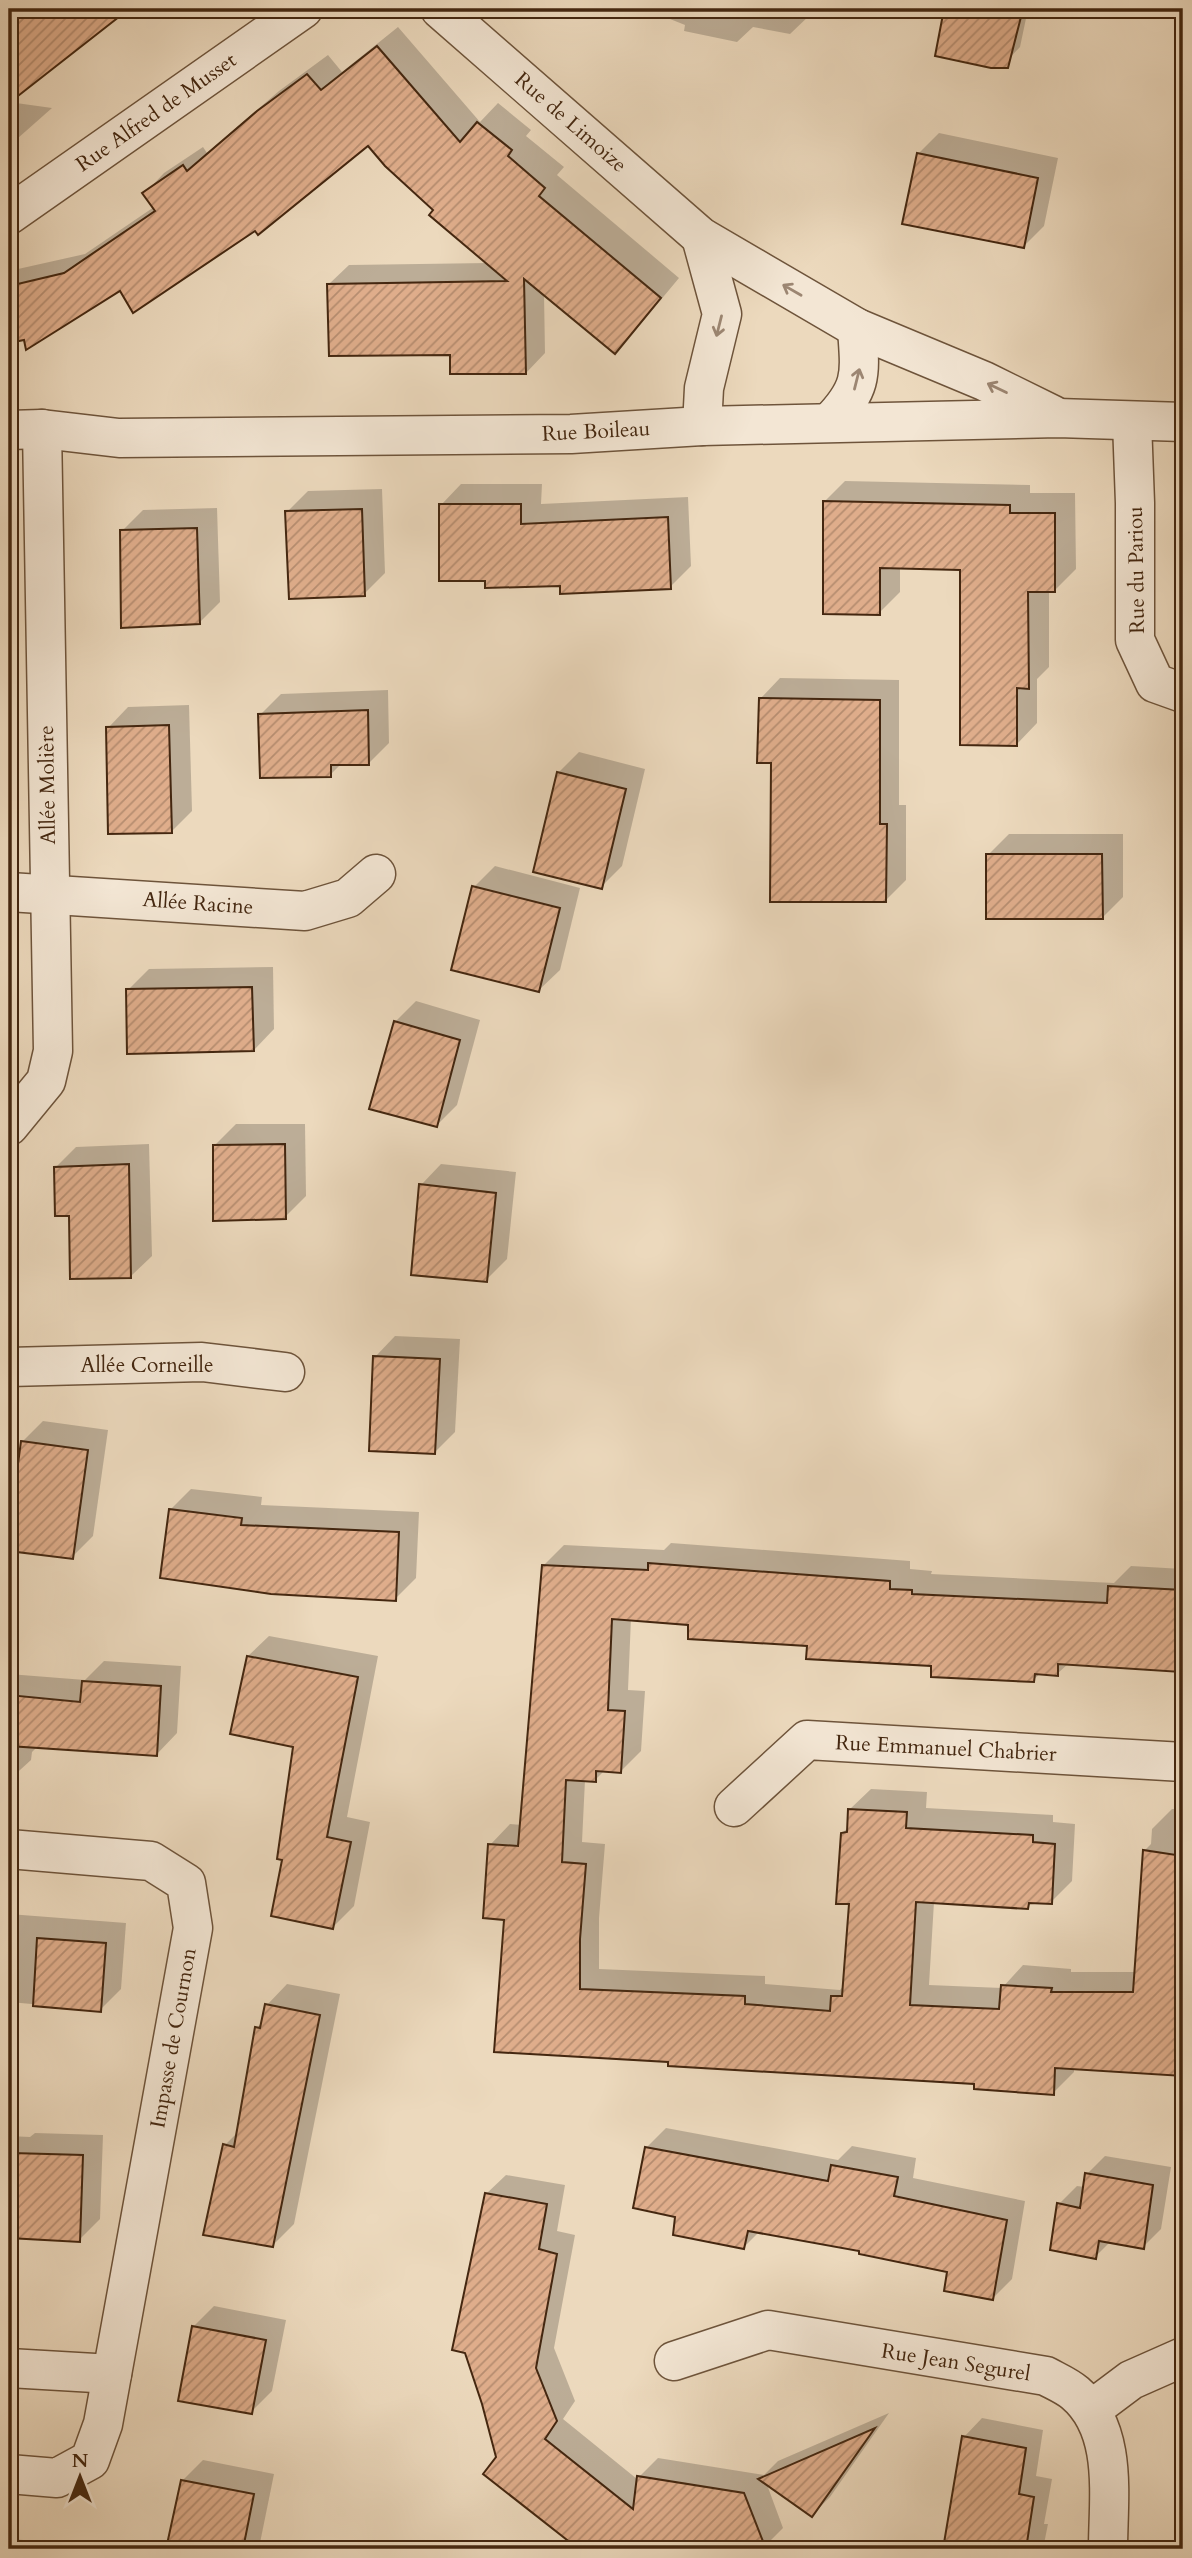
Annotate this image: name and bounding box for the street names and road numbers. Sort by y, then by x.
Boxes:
street label: Rue Alfred de Musset [70,46,243,179]
street label: Rue de Limoize [508,65,633,179]
street label: Rue Boileau [541,414,651,449]
street label: Rue du Pariou [1121,506,1152,634]
street label: Allée Molière [32,725,63,845]
street label: Allée Racine [142,885,254,922]
street label: Allée Corneille [80,1351,214,1380]
street label: Rue Emmanuel Chabrier [835,1728,1058,1769]
street label: Impasse de Cournon [143,1946,204,2131]
street label: Rue Jean Segurel [879,2336,1032,2389]

